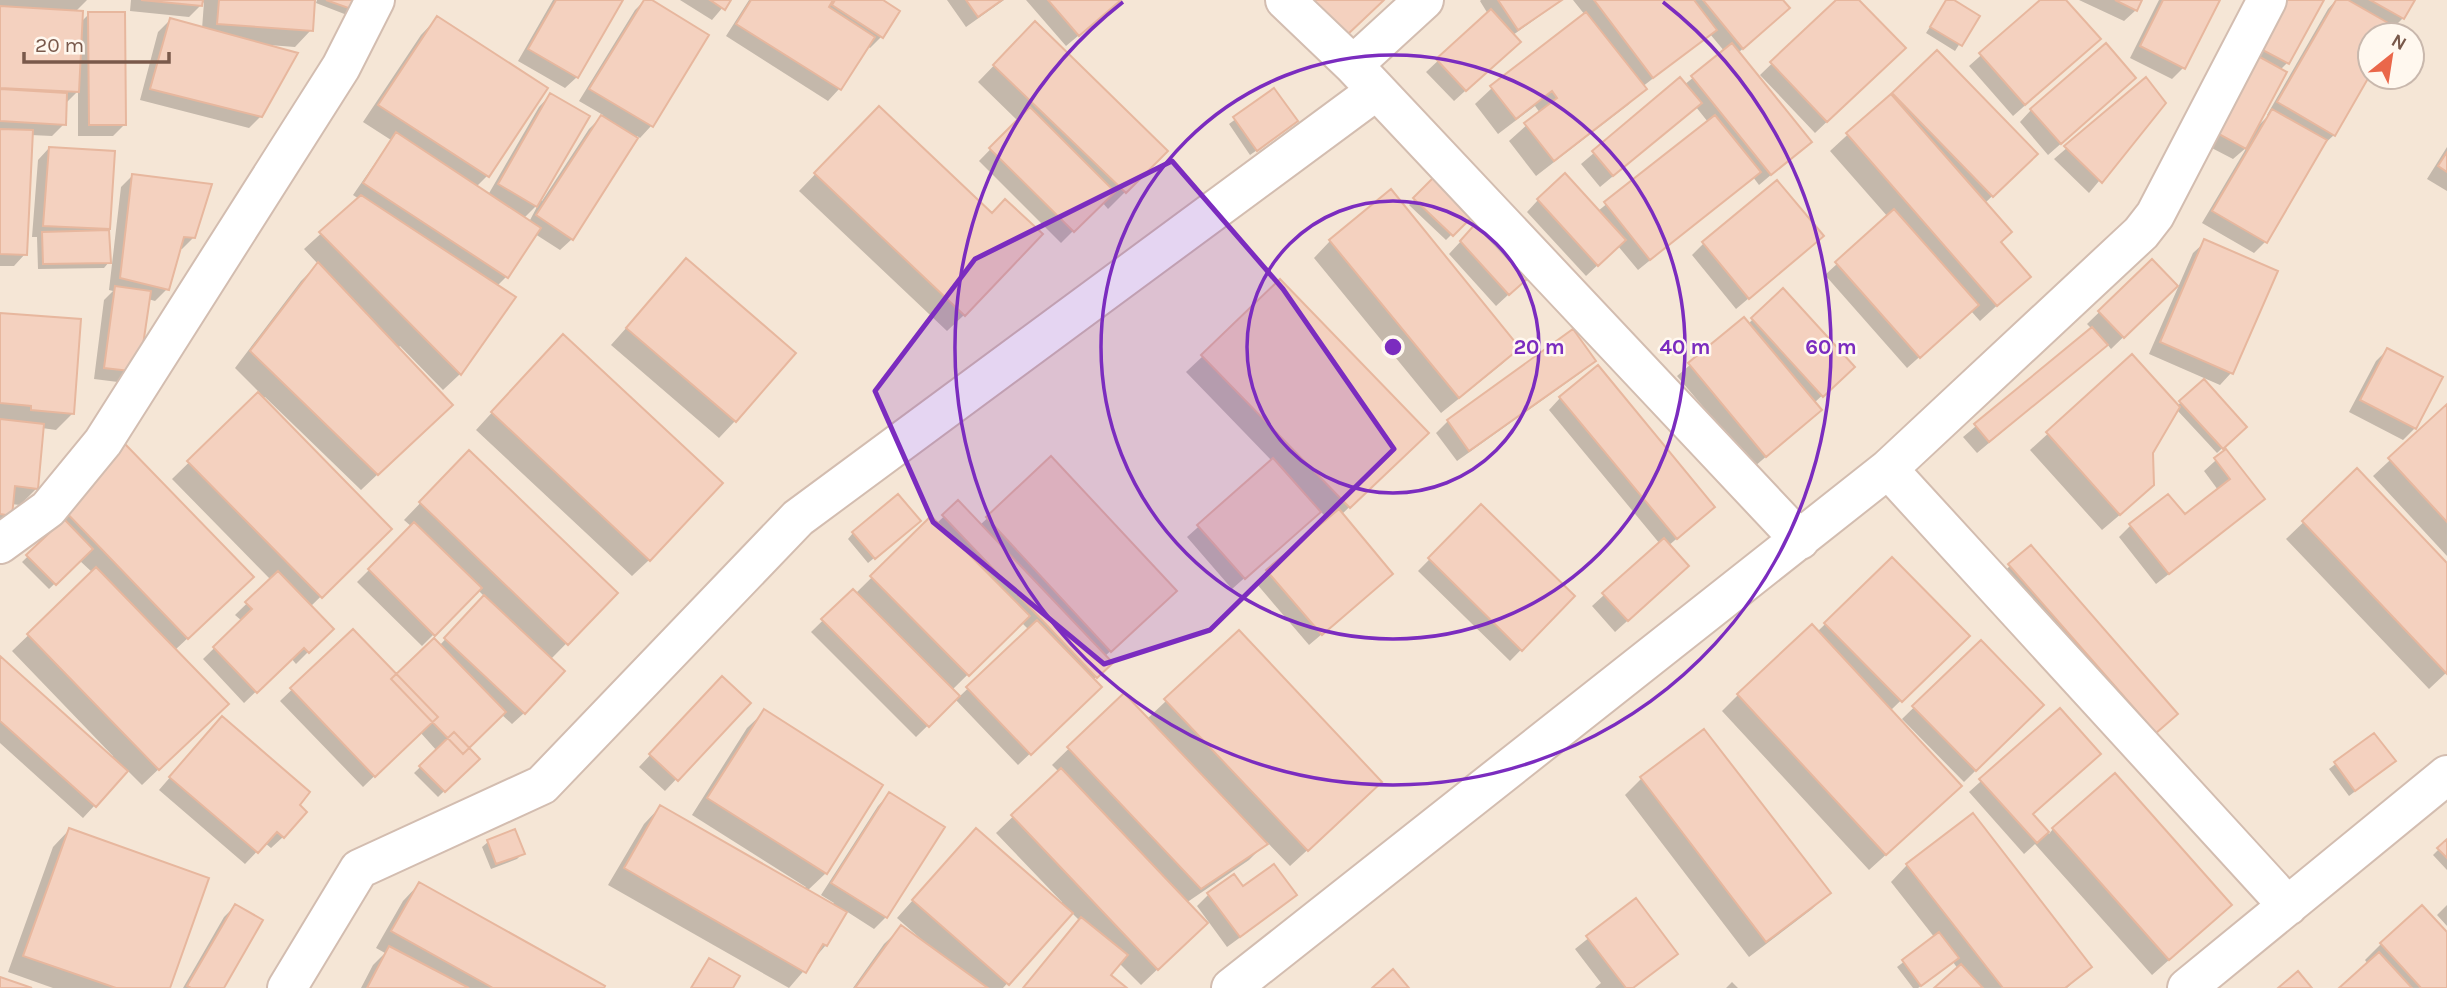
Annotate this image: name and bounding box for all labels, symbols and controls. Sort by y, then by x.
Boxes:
scale bar [24,21,170,65]
north arrow [2356,21,2426,91]
text: N [2388,29,2410,55]
text: 20 m [35,33,84,57]
centre of rings [1381,335,1405,359]
text: 20 m [1513,335,1565,359]
text: 40 m [1659,335,1711,359]
text: 60 m [1805,335,1857,359]

